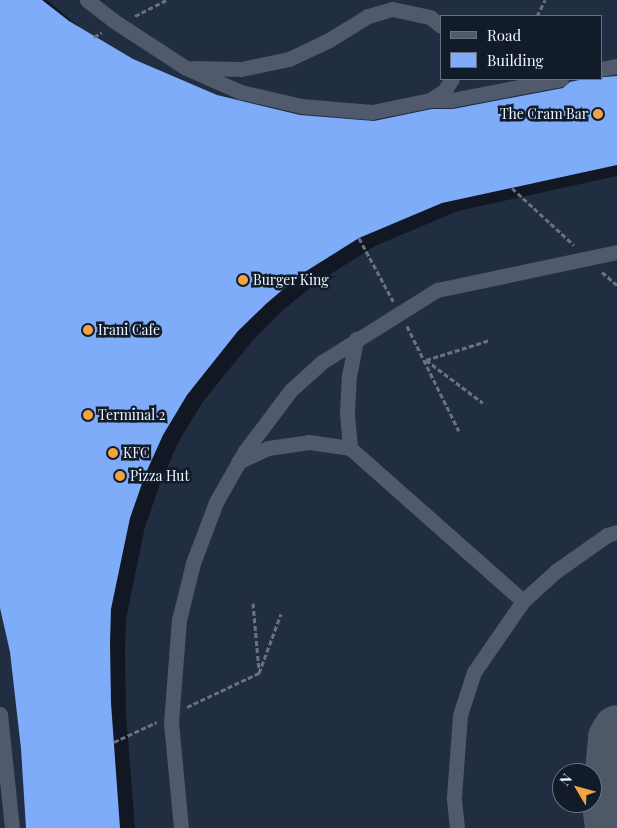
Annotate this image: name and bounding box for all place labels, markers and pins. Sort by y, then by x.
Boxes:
place label: The Cram Bar [500,106,588,122]
marker: The Cram Bar [592,108,604,120]
place label: Burger King [253,272,329,288]
marker: Burger King [237,274,249,286]
place label: Irani Cafe [98,322,160,338]
marker: Irani Cafe [82,324,94,336]
place label: Terminal 2 [98,407,165,423]
marker: Terminal 2 [82,409,94,421]
place label: KFC [123,445,150,461]
marker: KFC [107,447,119,459]
place label: Pizza Hut [130,468,190,484]
marker: Pizza Hut [114,470,126,482]

